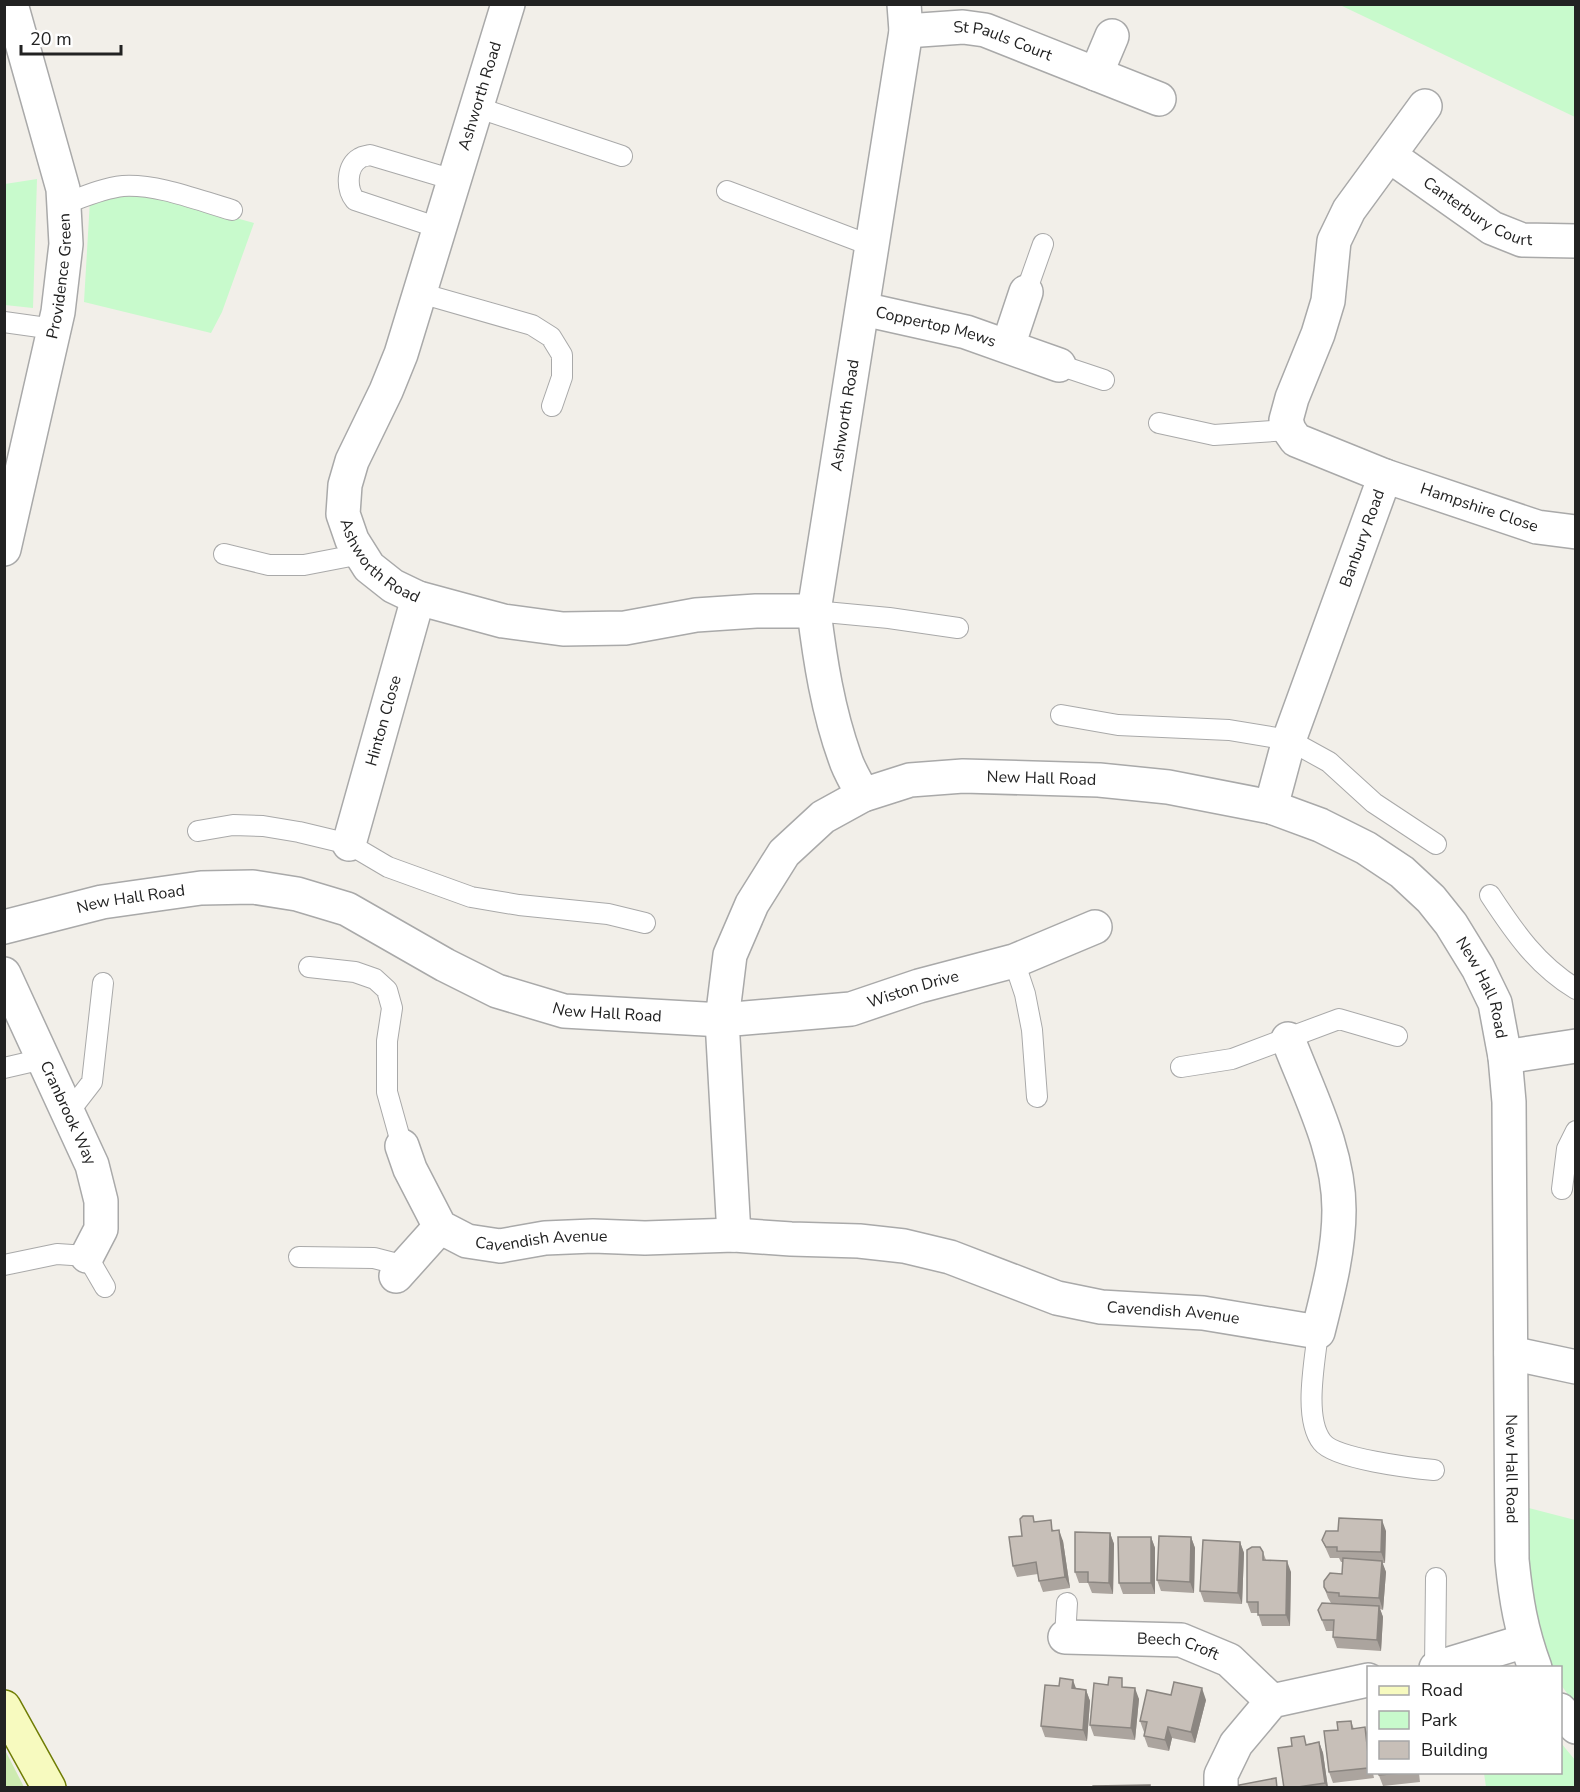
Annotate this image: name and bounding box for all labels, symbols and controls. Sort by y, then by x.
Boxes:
street label: St Pauls Court [953,16,1056,67]
scale bar [21,18,122,56]
text: 20 m [30,27,72,51]
street label: Ashworth Road [453,39,507,153]
street label: Canterbury Court [1419,172,1533,251]
street label: Providence Green [41,213,77,341]
street label: Coppertop Mews [874,301,999,353]
street label: Ashworth Road [825,358,865,473]
street label: Hampshire Close [1417,478,1541,538]
street label: Banbury Road [1334,486,1390,590]
street label: Ashworth Road [335,516,423,608]
street label: Hinton Close [360,673,407,769]
street label: New Hall Road [986,766,1096,791]
street label: New Hall Road [74,879,186,919]
street label: New Hall Road [1450,933,1512,1040]
street label: Wiston Drive [864,965,961,1014]
street label: New Hall Road [550,997,662,1028]
street label: Cranbrook Way [35,1057,102,1169]
street label: Cavendish Avenue [474,1225,608,1257]
street label: Cavendish Avenue [1106,1296,1241,1330]
street label: New Hall Road [1500,1414,1523,1524]
street label: Beech Croft [1137,1628,1223,1666]
legend [1367,1666,1562,1774]
text: Road [1421,1678,1463,1702]
text: Park [1421,1708,1458,1732]
text: Building [1421,1738,1488,1762]

